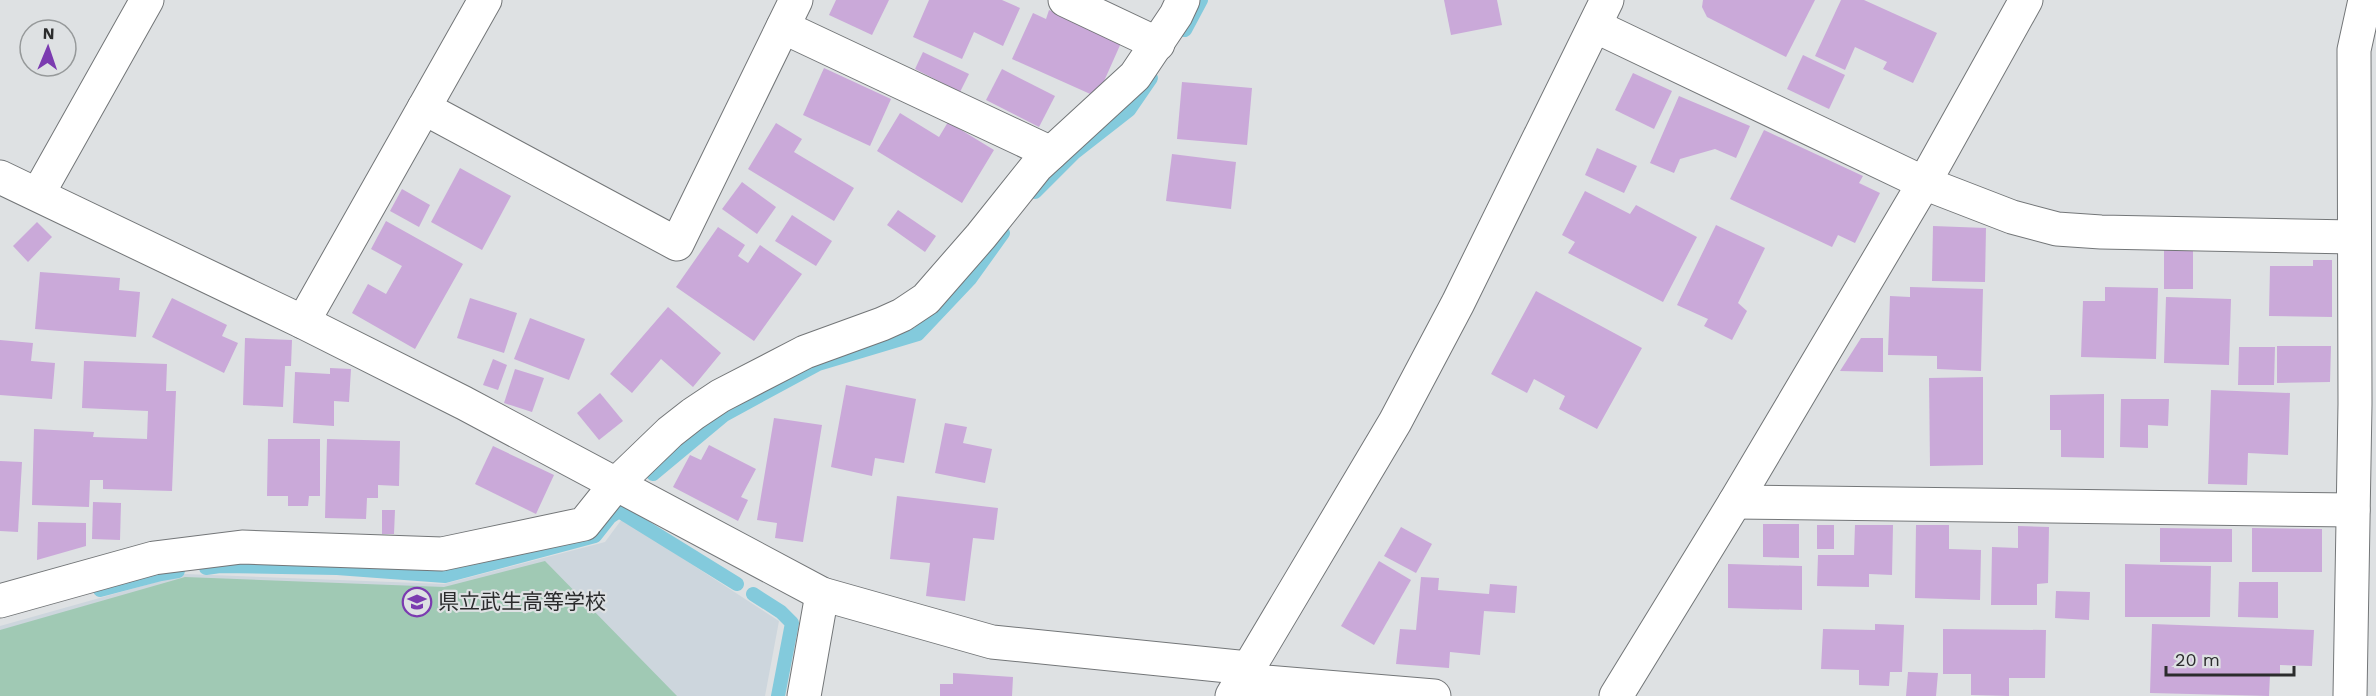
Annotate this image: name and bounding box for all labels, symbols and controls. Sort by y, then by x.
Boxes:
north arrow [18,18,78,78]
text: N [42,24,55,43]
school or university icon: 県立武生高等学校 [401,586,433,618]
place label: 県立武生高等学校 [438,589,606,614]
scale bar [2166,639,2294,677]
text: 20 m [2175,649,2220,670]

